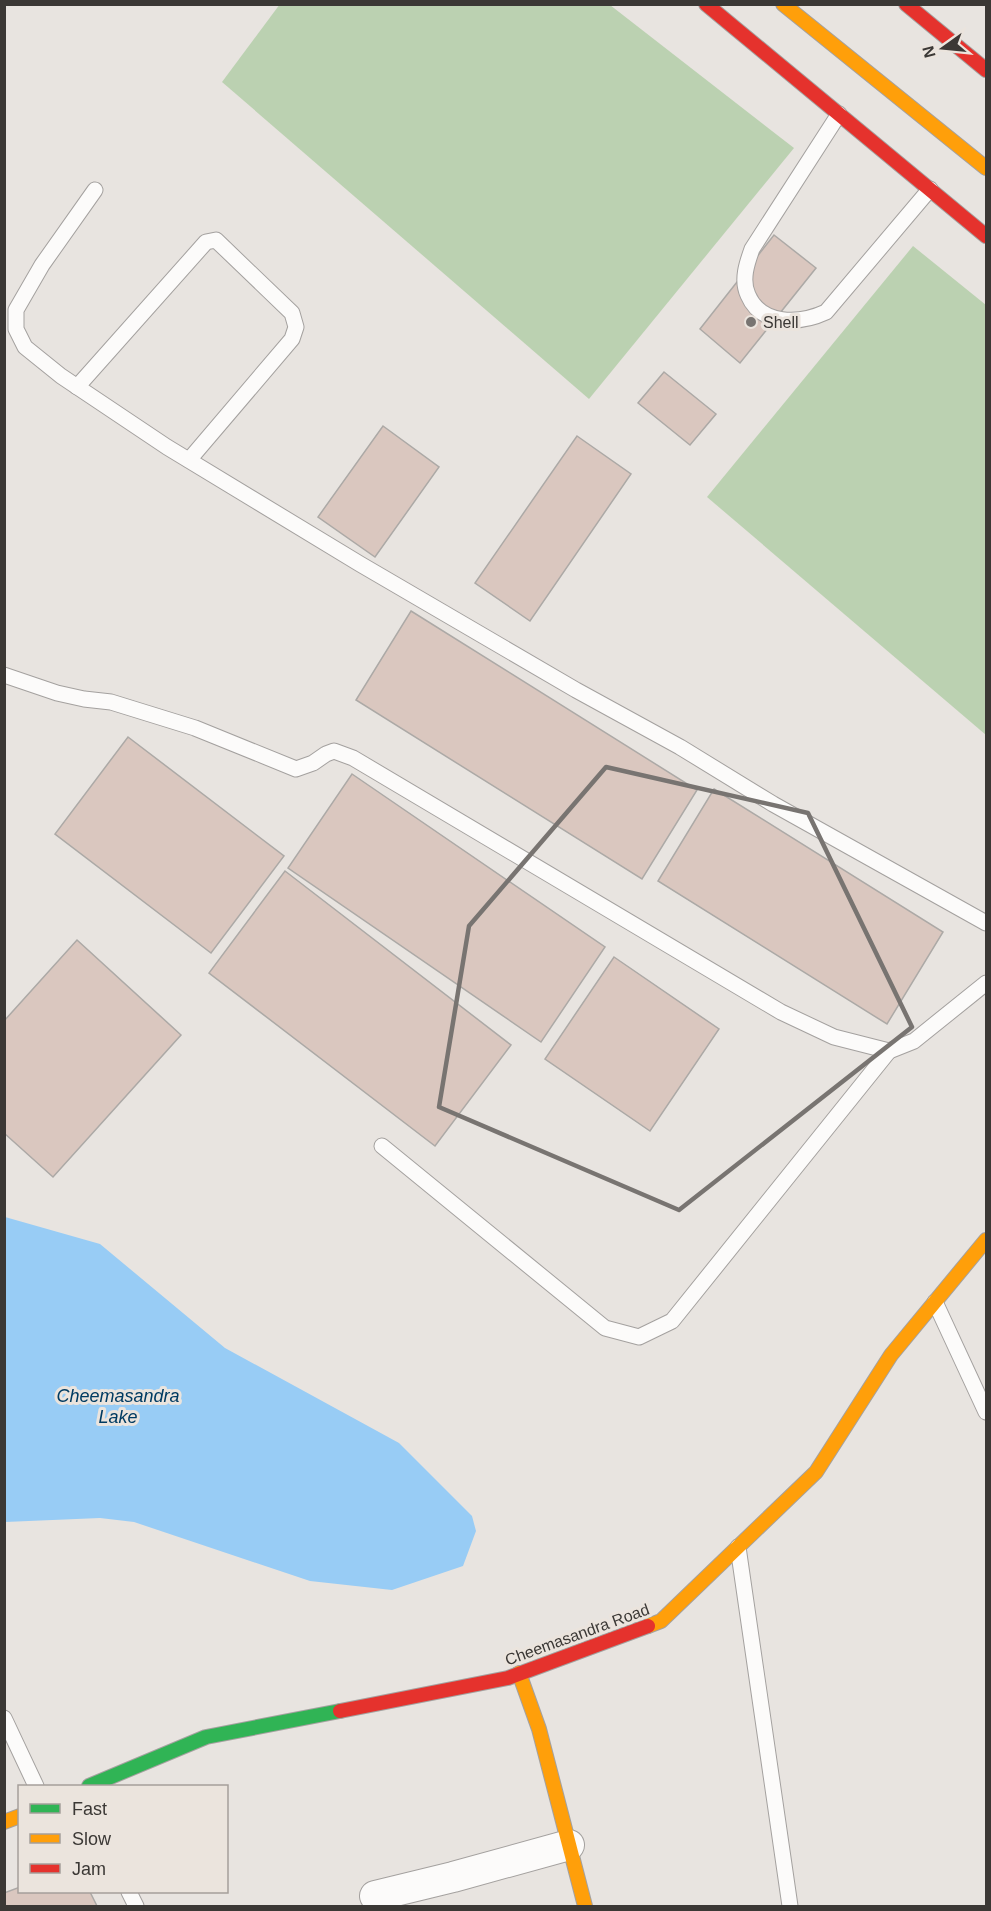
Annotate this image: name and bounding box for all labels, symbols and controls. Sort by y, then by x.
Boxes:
north arrow [913,18,973,78]
text: N [919,44,939,60]
place label: Shell [763,314,799,331]
marker: Shell [744,315,758,329]
water label: Cheemasandra Lake [56,1386,180,1427]
street label: Cheemasandra Road [503,1600,652,1668]
legend [18,1785,228,1893]
text: Fast [72,1799,107,1819]
text: Slow [72,1829,112,1849]
text: Jam [72,1859,106,1879]

